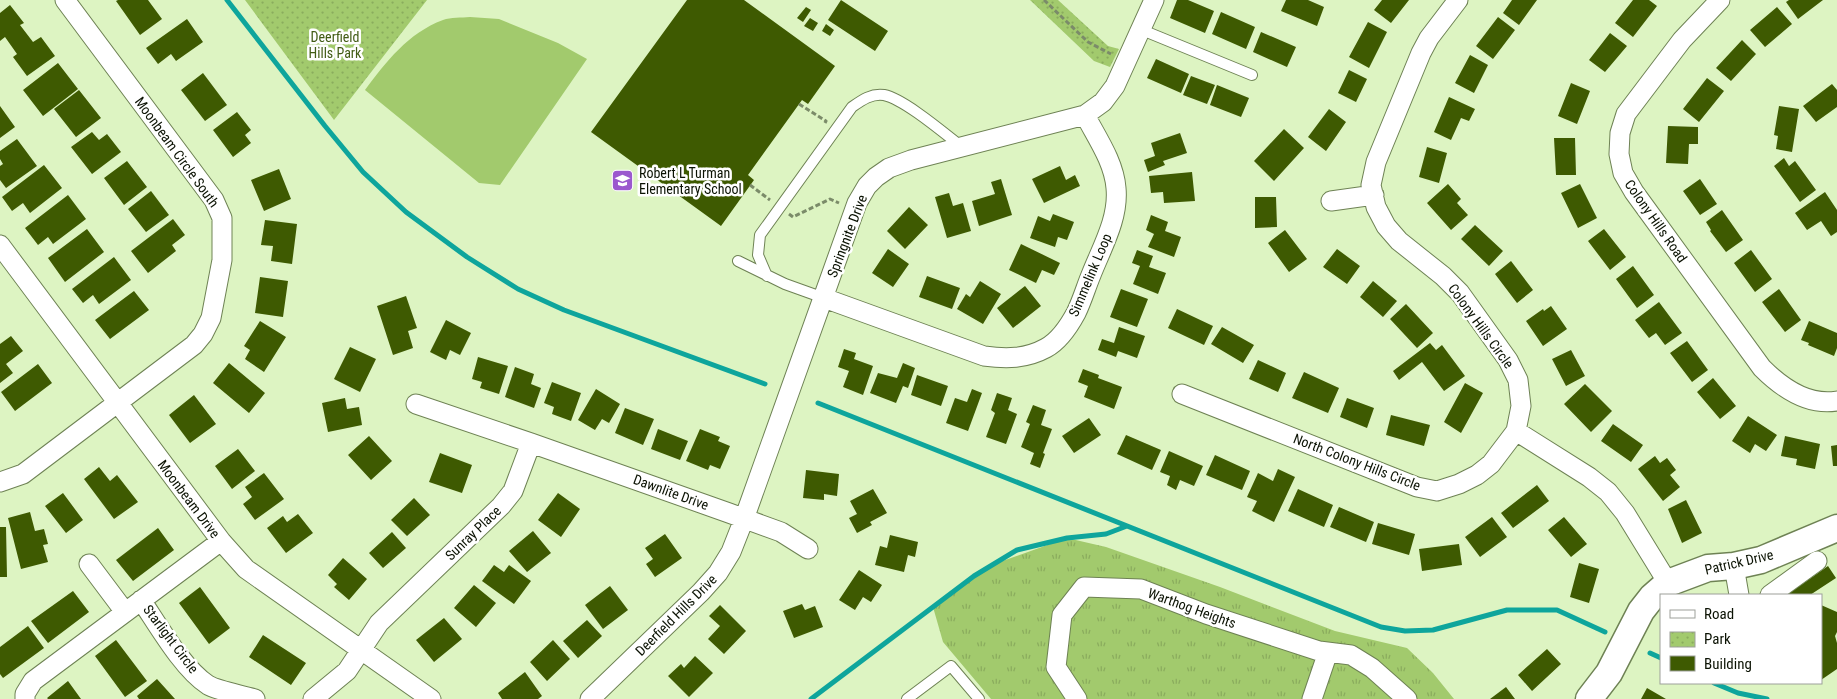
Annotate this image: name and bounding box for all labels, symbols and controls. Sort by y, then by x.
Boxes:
park label: Deerfield Hills Park [309,29,362,61]
street label: Moonbeam Circle South [132,94,222,210]
place label: Robert L Turman Elementary School [639,165,742,197]
school or university icon: Robert L Turman Elementary School [611,169,635,193]
street label: Colony Hills Road [1622,177,1690,265]
street label: Springnite Drive [824,192,870,280]
street label: Simmelink Loop [1065,231,1115,319]
street label: Colony Hills Circle [1445,281,1517,372]
street label: North Colony Hills Circle [1291,430,1423,494]
street label: Moonbeam Drive [155,457,224,541]
street label: Dawnlite Drive [631,471,711,513]
street label: Sunray Place [442,502,504,563]
street label: Patrick Drive [1703,546,1775,578]
street label: Deerfield Hills Drive [632,571,720,659]
street label: Warthog Heights [1146,585,1238,631]
legend [1660,594,1822,684]
street label: Starlight Circle [140,602,202,677]
text: Road [1704,605,1734,623]
text: Park [1704,630,1731,648]
text: Building [1704,655,1752,673]

